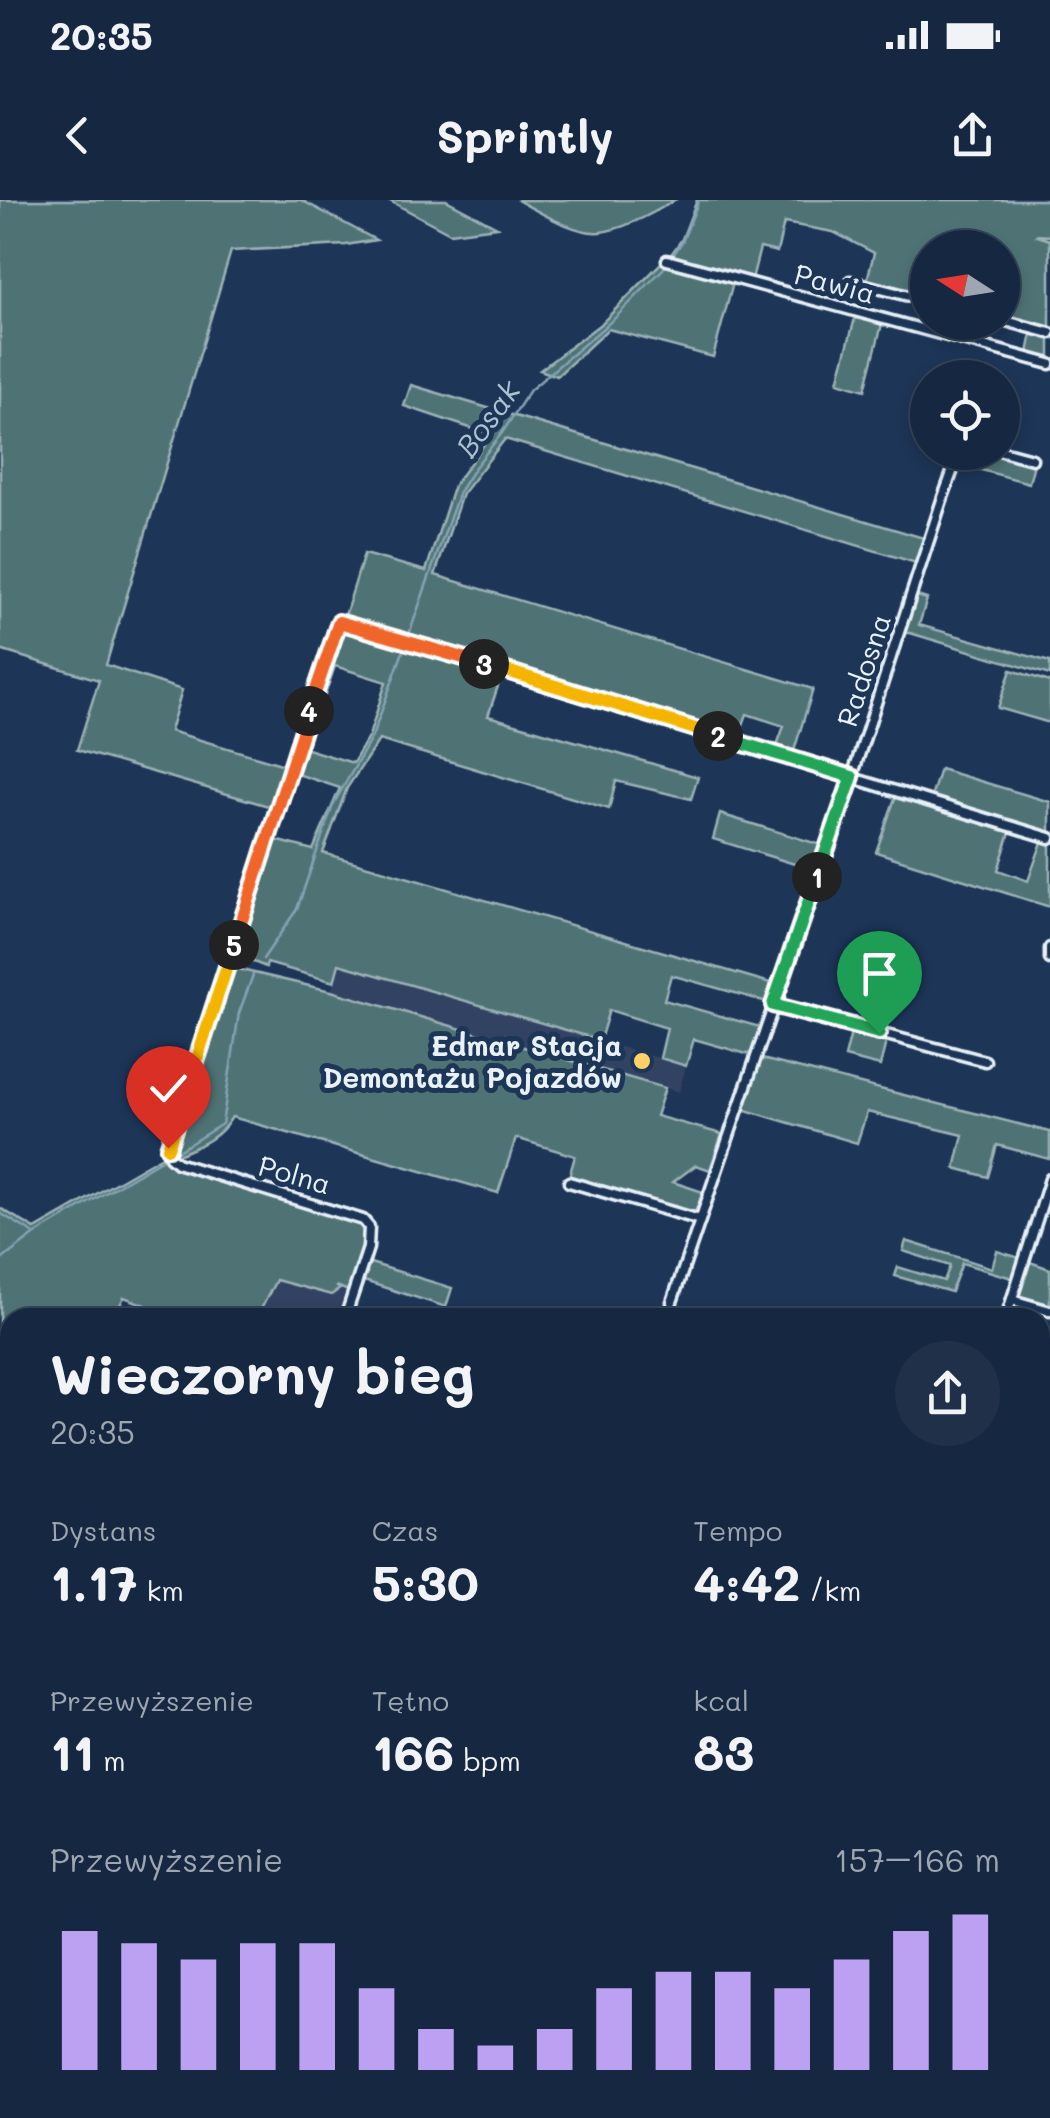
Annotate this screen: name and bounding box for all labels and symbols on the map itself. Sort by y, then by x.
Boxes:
north arrow [910,230,1020,340]
street label: Pawia [791,255,879,311]
water label: Bosak [446,371,529,464]
street label: Radosna [828,609,898,731]
pin: 3 [459,639,509,689]
pin: 4 [284,686,334,736]
pin: 2 [693,711,743,761]
pin: 1 [792,852,842,902]
pin: 5 [209,920,259,970]
pin [837,931,922,1034]
place label: Edmar Stacja Demontażu Pojazdów [322,1027,622,1095]
pin [126,1046,211,1149]
marker: Edmar Stacja Demontażu Pojazdów [631,1050,653,1072]
street label: Polna [255,1147,335,1201]

